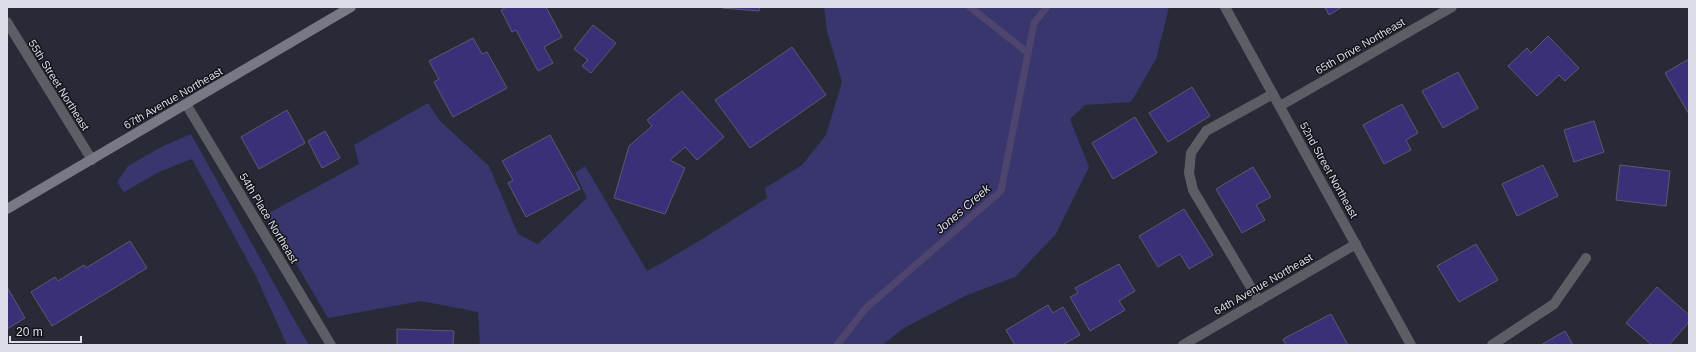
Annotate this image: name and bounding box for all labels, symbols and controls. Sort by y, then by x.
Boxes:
street label: 65th Drive Northeast [1313,16,1407,76]
street label: 55th Street Northeast [26,37,92,133]
street label: 67th Avenue Northeast [122,65,224,131]
street label: 52nd Street Northeast [1298,120,1360,220]
street label: 54th Place Northeast [237,171,301,265]
water label: Jones Creek [932,181,994,237]
street label: 64th Avenue Northeast [1212,251,1314,317]
scale bar [10,318,81,344]
text: 20 m [16,325,43,339]

